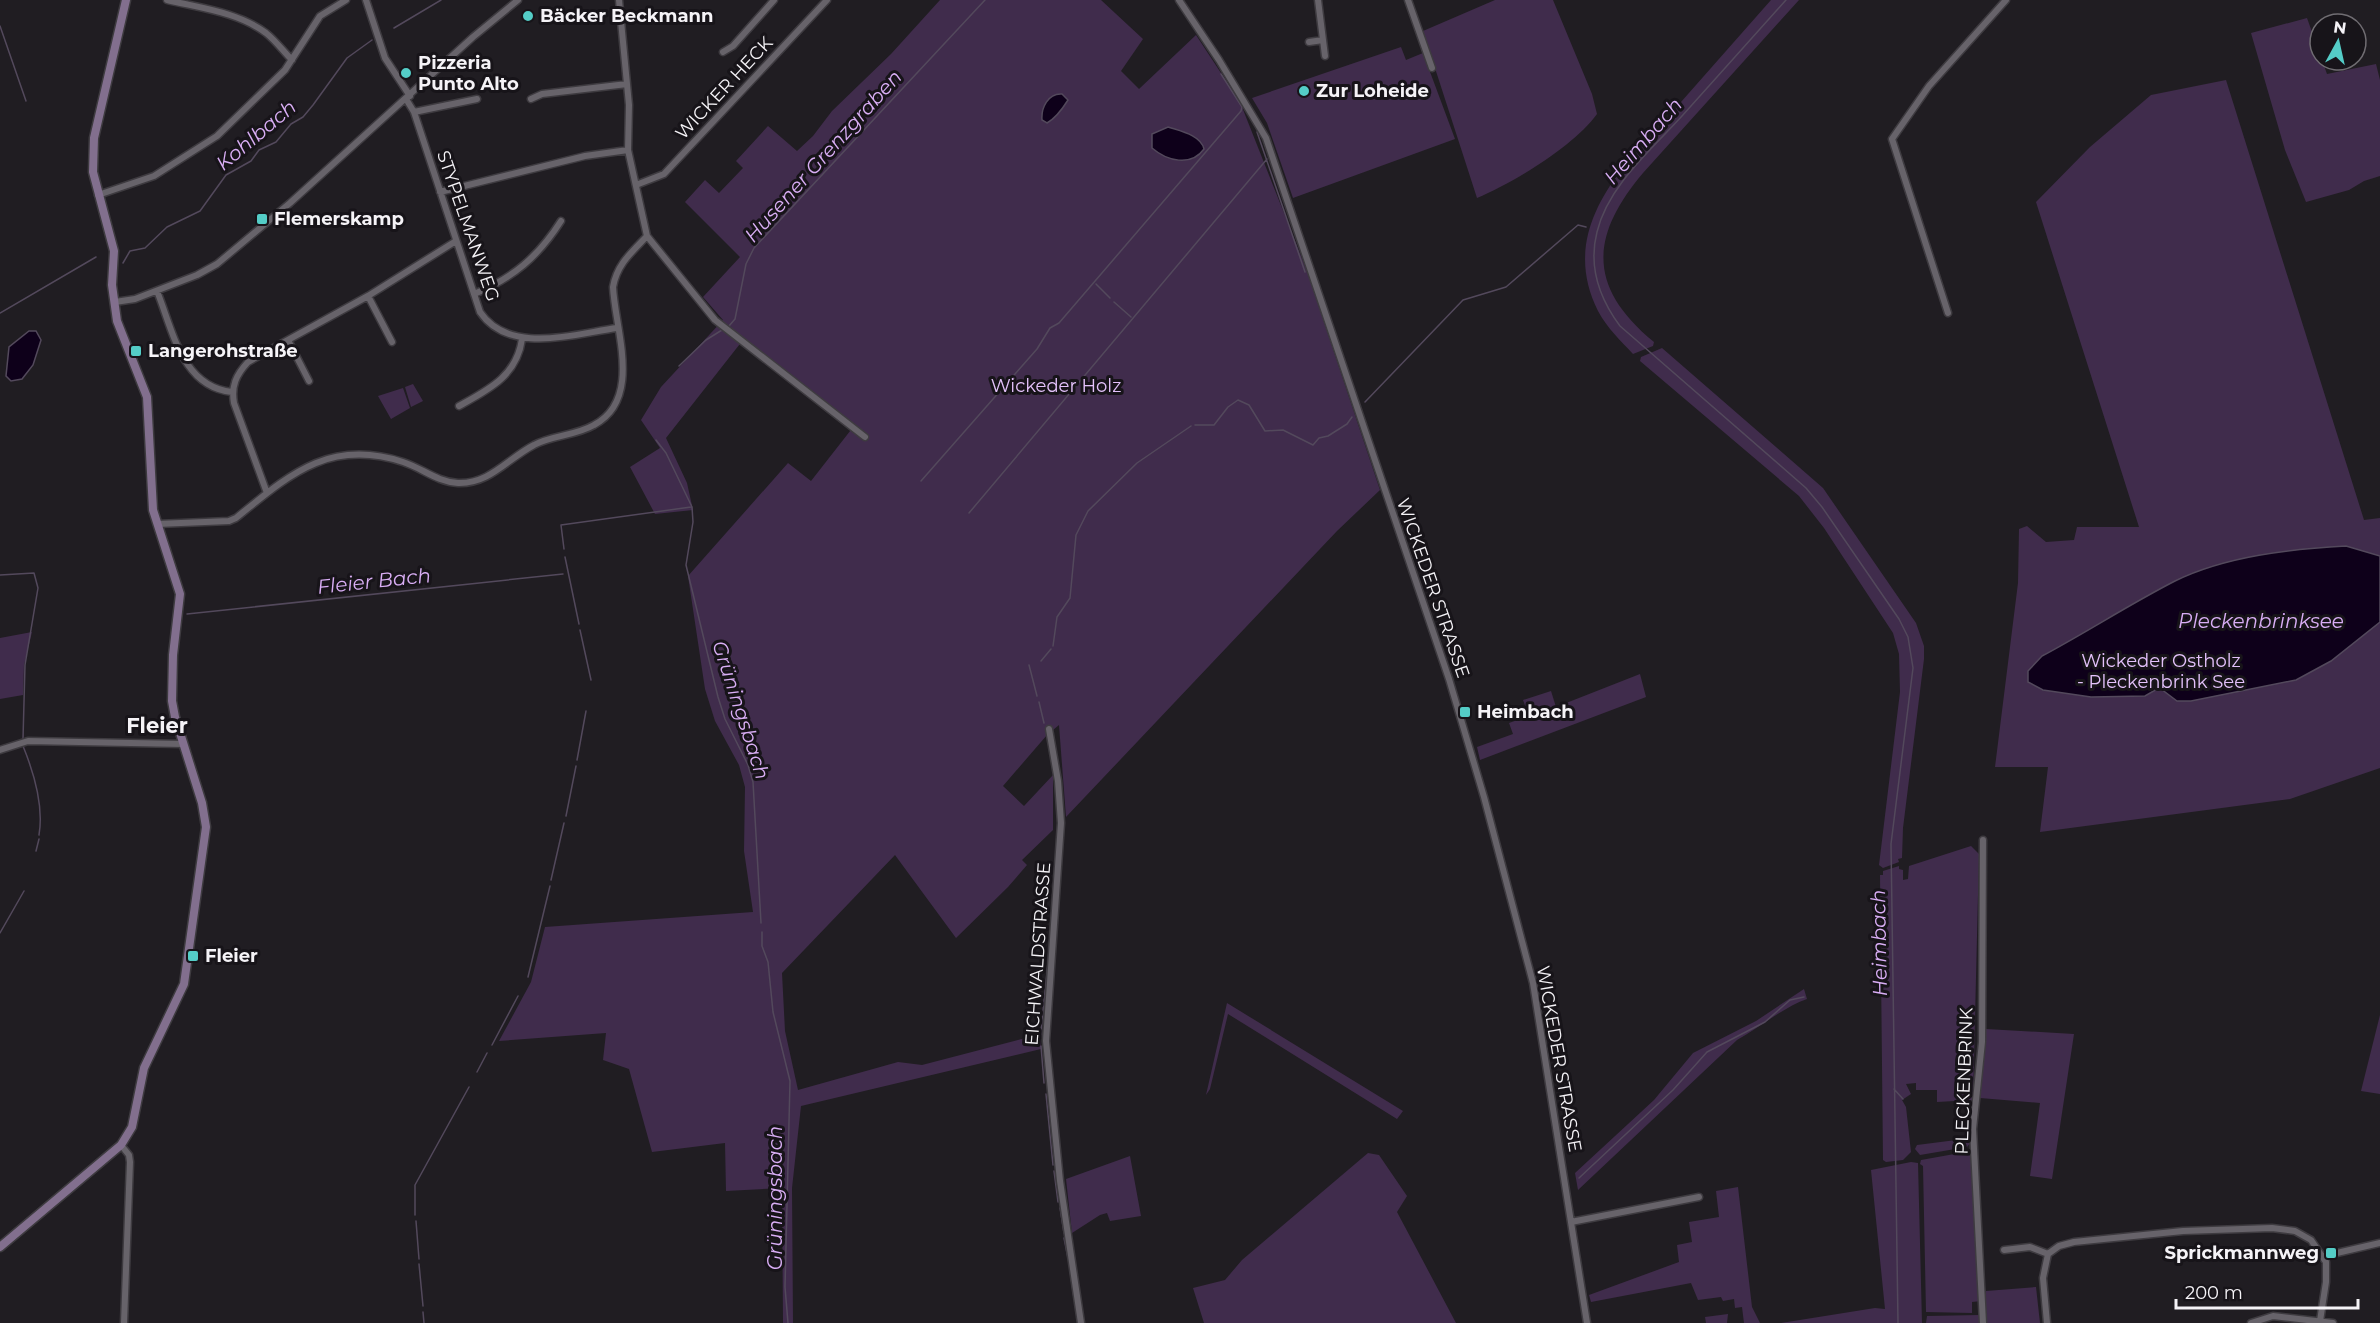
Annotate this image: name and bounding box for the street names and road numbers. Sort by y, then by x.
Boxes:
street label: WICKER HECK [671,32,777,144]
street label: STYPELMANWEG [432,148,504,304]
street label: WICKEDER STRASSE [1392,495,1474,681]
street label: EICHWALDSTRASSE [1021,862,1055,1046]
street label: WICKEDER STRASSE [1532,964,1586,1154]
street label: PLECKENBRINK [1950,1007,1978,1155]

